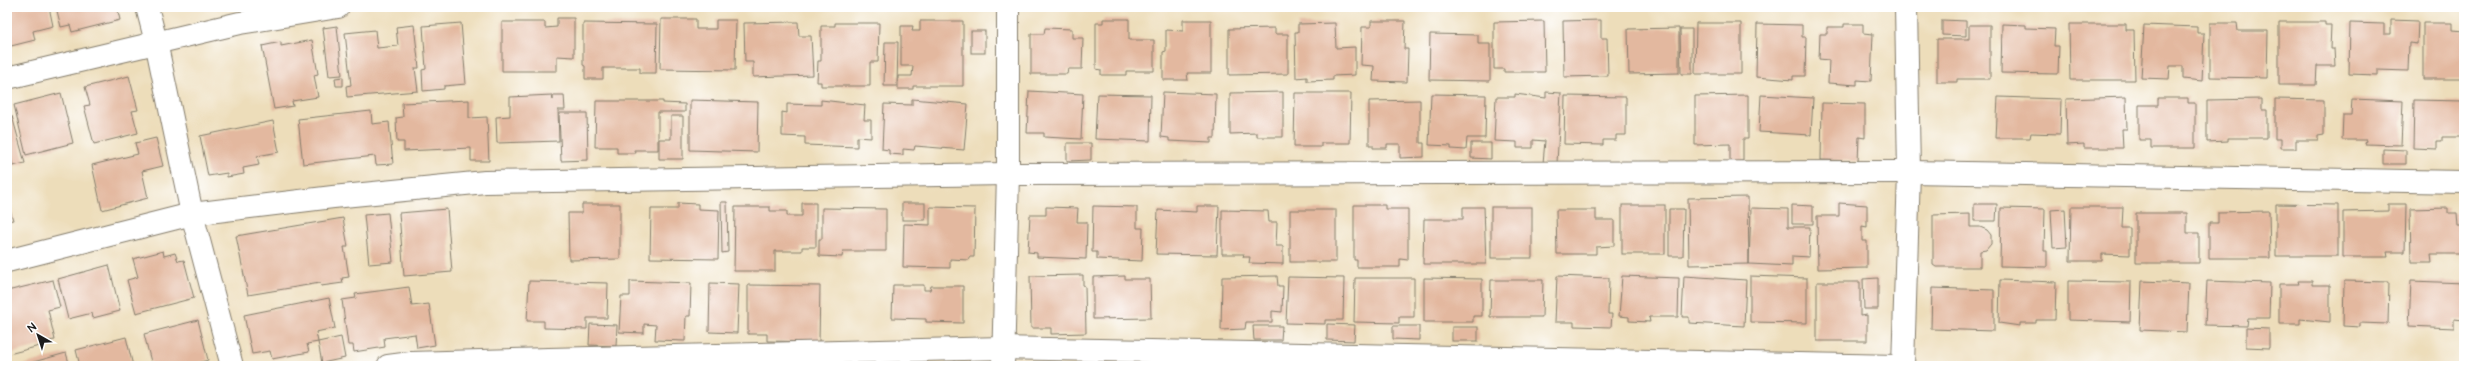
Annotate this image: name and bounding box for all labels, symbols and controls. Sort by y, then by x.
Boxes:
north arrow [18,315,58,355]
text: N [25,320,39,336]

